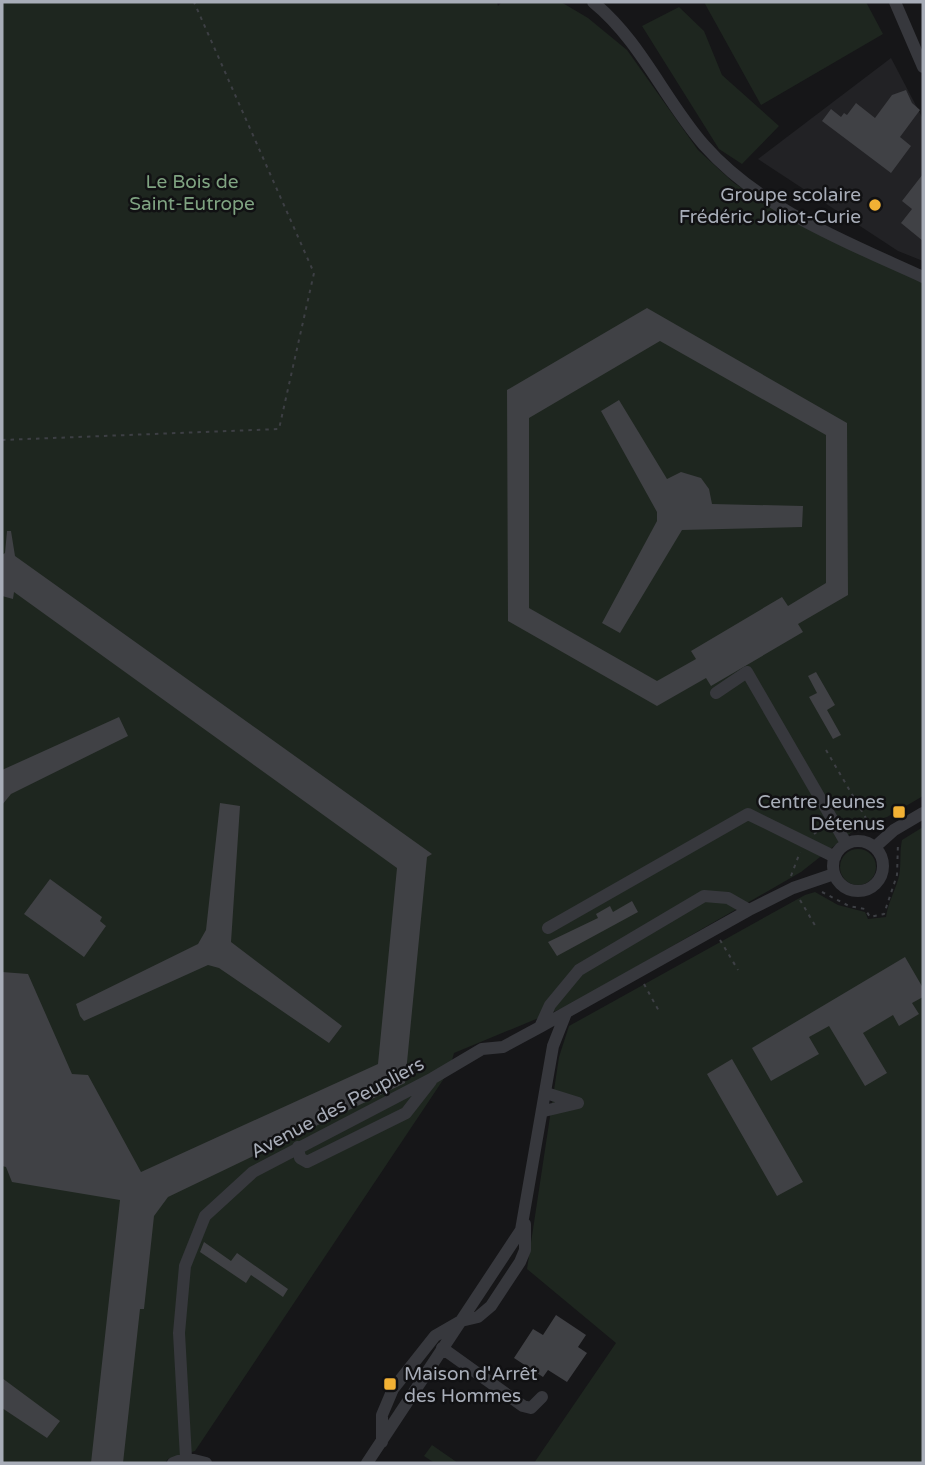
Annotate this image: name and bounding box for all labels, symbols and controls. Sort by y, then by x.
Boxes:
park label: Le Bois de Saint-Eutrope [129,171,255,215]
place label: Groupe scolaire Frédéric Joliot-Curie [679,184,861,228]
marker: Groupe scolaire Frédéric Joliot-Curie [867,197,883,213]
place label: Centre Jeunes Détenus [757,791,885,835]
marker: Centre Jeunes Détenus [891,804,907,820]
street label: Avenue des Peupliers [247,1053,428,1163]
place label: Maison d'Arrêt des Hommes [404,1363,538,1407]
marker: Maison d'Arrêt des Hommes [382,1376,398,1392]

